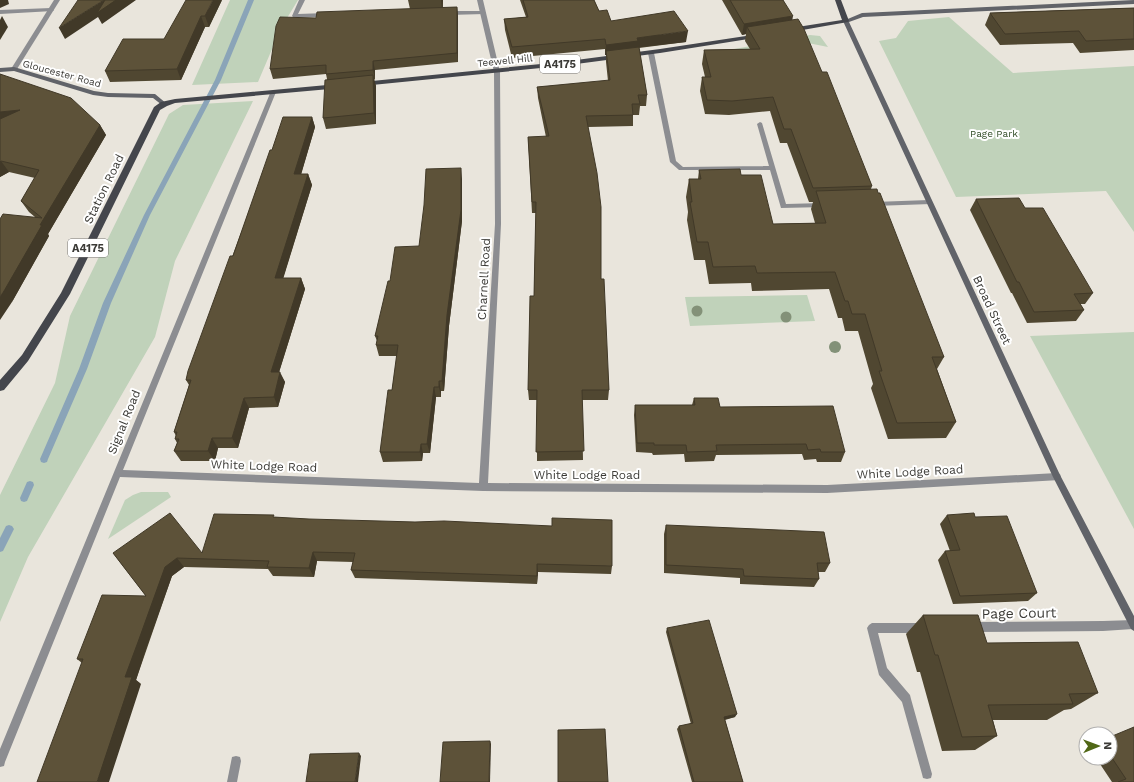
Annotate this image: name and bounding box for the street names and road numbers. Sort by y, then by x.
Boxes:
street label: Teewell Hill [477,52,533,69]
road number: A4175 [540,55,580,73]
street label: Gloucester Road [21,58,102,89]
street label: Station Road [81,152,127,226]
street label: Charnell Road [475,238,493,320]
road number: A4175 [68,239,108,257]
street label: Broad Street [970,273,1014,347]
street label: Signal Road [105,388,143,456]
street label: White Lodge Road [210,457,318,475]
street label: White Lodge Road [856,462,964,482]
street label: White Lodge Road [534,468,640,482]
street label: Page Court [982,604,1057,622]

